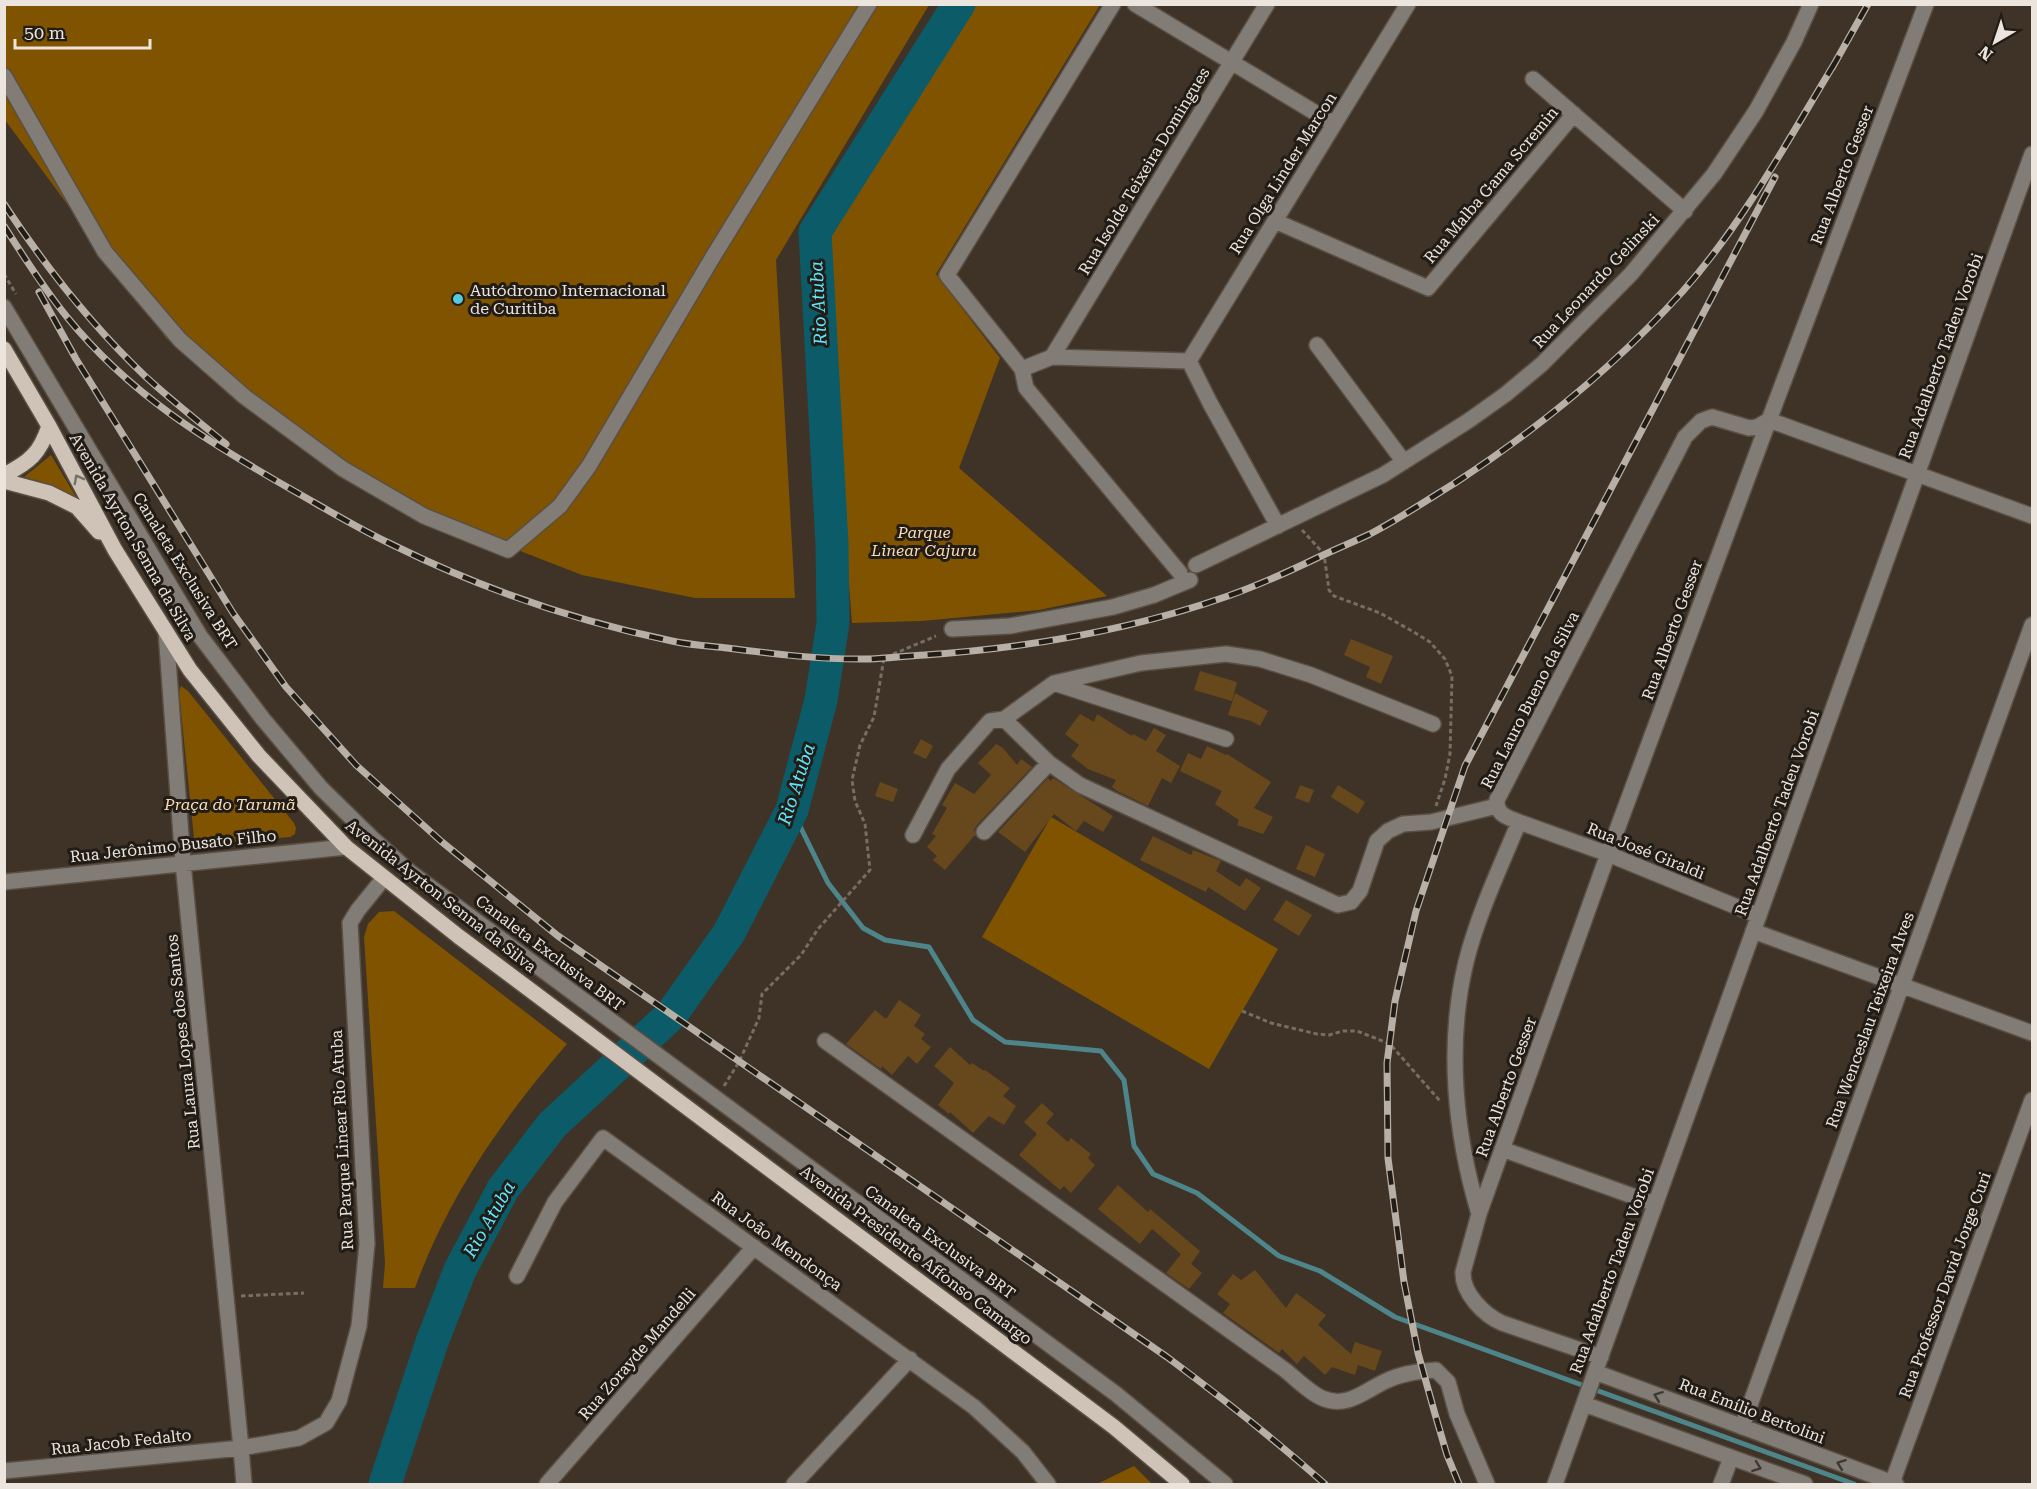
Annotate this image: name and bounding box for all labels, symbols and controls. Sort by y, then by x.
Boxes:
scale bar [15,12,150,50]
north arrow [1965,12,2025,72]
text: 50 m [24,22,65,43]
text: N [1975,42,1997,65]
street label: Rua Isolde Teixeira Domingues [1075,64,1214,278]
street label: Rua Olga Linder Marcon [1225,89,1341,257]
street label: Rua Alberto Gesser [1807,102,1877,247]
street label: Rua Malba Gama Scremin [1420,103,1562,267]
street label: Rua Leonardo Gelinski [1529,210,1663,352]
street label: Rua Adalberto Tadeu Vorobi [1895,251,1987,461]
water label: Rio Atuba [805,260,831,347]
place label: Autódromo Internacional de Curitiba [470,281,666,318]
marker: Autódromo Internacional de Curitiba [451,292,465,306]
street label: Avenida Ayrton Senna da Silva [66,430,201,645]
one-way arrow [74,475,85,486]
street label: Canaleta Exclusiva BRT [129,489,241,653]
park label: Parque Linear Cajuru [870,523,977,560]
street label: Rua Alberto Gesser [1638,557,1706,703]
street label: Rua Lauro Bueno da Silva [1477,608,1583,792]
street label: Rua Adalberto Tadeu Vorobi [1731,708,1823,918]
water label: Rio Atuba [773,741,819,828]
park label: Praça do Tarumã [163,795,296,814]
street label: Avenida Ayrton Senna da Silva [342,816,540,977]
street label: Rua José Giraldi [1584,819,1708,883]
street label: Rua Jerônimo Busato Filho [69,826,277,866]
street label: Canaleta Exclusiva BRT [472,891,628,1015]
street label: Rua Wenceslau Teixeira Alves [1822,909,1918,1131]
street label: Rua Laura Lopes dos Santos [162,933,204,1150]
street label: Rua Alberto Gesser [1472,1014,1540,1160]
street label: Rua Parque Linear Rio Atuba [327,1029,357,1251]
street label: Avenida Presidente Affonso Camargo [796,1161,1036,1349]
street label: Rua Adalberto Tadeu Vorobi [1566,1166,1658,1376]
street label: Rua Professor David Jorge Curi [1895,1169,1995,1401]
water label: Rio Atuba [458,1177,519,1262]
street label: Canaleta Exclusiva BRT [861,1181,1019,1303]
street label: Rua João Mendonça [708,1187,846,1295]
street label: Rua Zorayde Mandelli [575,1284,699,1424]
street label: Rua Emílio Bertolini [1676,1374,1828,1448]
one-way arrow [1654,1390,1664,1403]
street label: Rua Jacob Fedalto [50,1425,192,1459]
one-way arrow [1836,1459,1847,1471]
one-way arrow [1751,1460,1762,1472]

